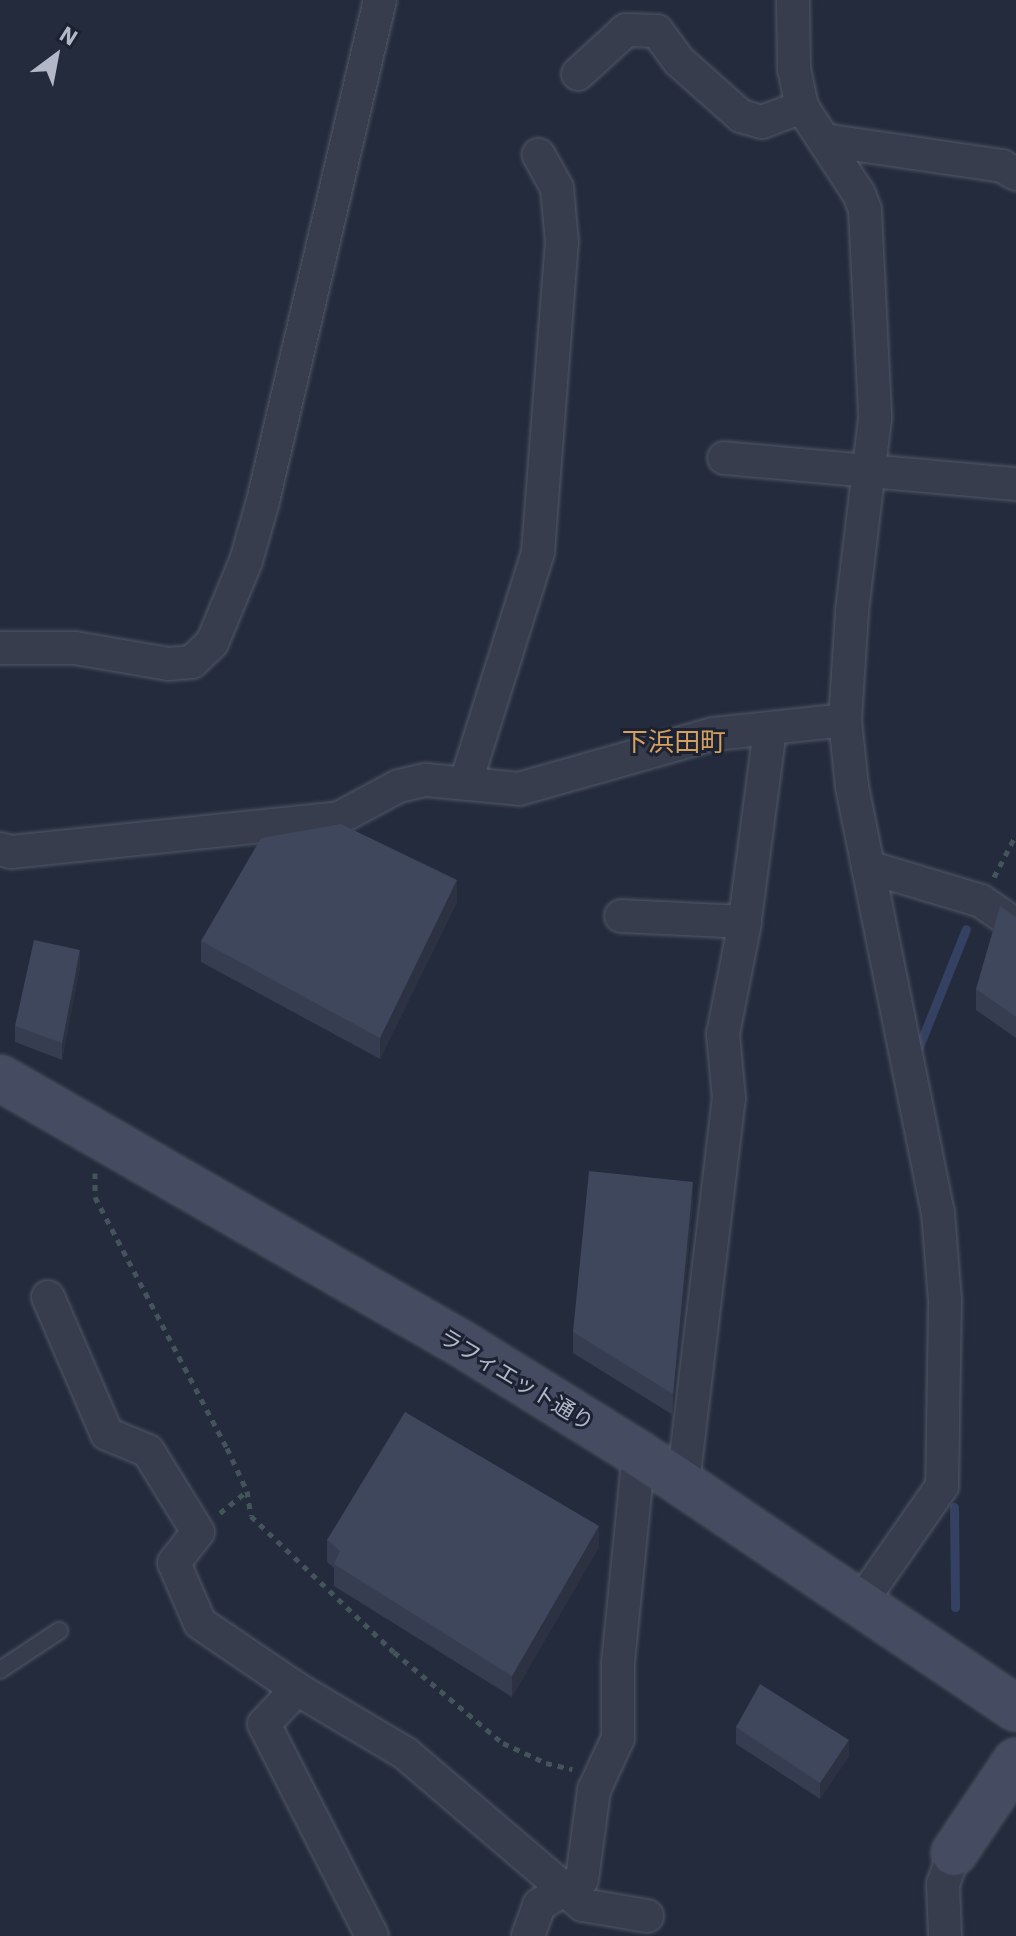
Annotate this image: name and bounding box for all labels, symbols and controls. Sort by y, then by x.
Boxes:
north arrow [16,16,96,96]
text: N [55,19,83,52]
district label: 下浜田町 [622,726,726,758]
street label: ラフィエット通り [435,1322,599,1436]

